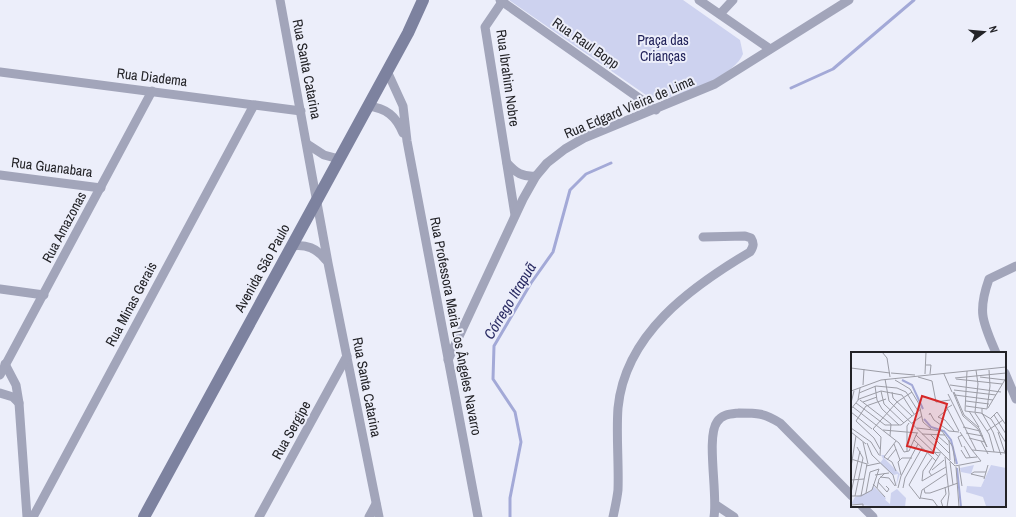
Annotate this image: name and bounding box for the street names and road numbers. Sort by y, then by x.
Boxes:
street label: Rua Raul Bopp [549,13,623,73]
street label: Rua Santa Catarina [288,17,326,121]
street label: Rua Ibrahim Nobre [492,28,524,128]
street label: Rua Diadema [116,64,189,90]
street label: Rua Edgard Vieira de Lima [561,71,697,143]
street label: Rua Guanabara [10,153,94,181]
street label: Rua Amazonas [38,188,90,266]
street label: Rua Professora Maria Los Ângeles Navarro [426,215,486,437]
street label: Avenida São Paulo [230,221,294,316]
street label: Rua Minas Gerais [101,258,161,349]
street label: Rua Santa Catarina [348,335,386,439]
street label: Rua Sergipe [268,397,314,463]

